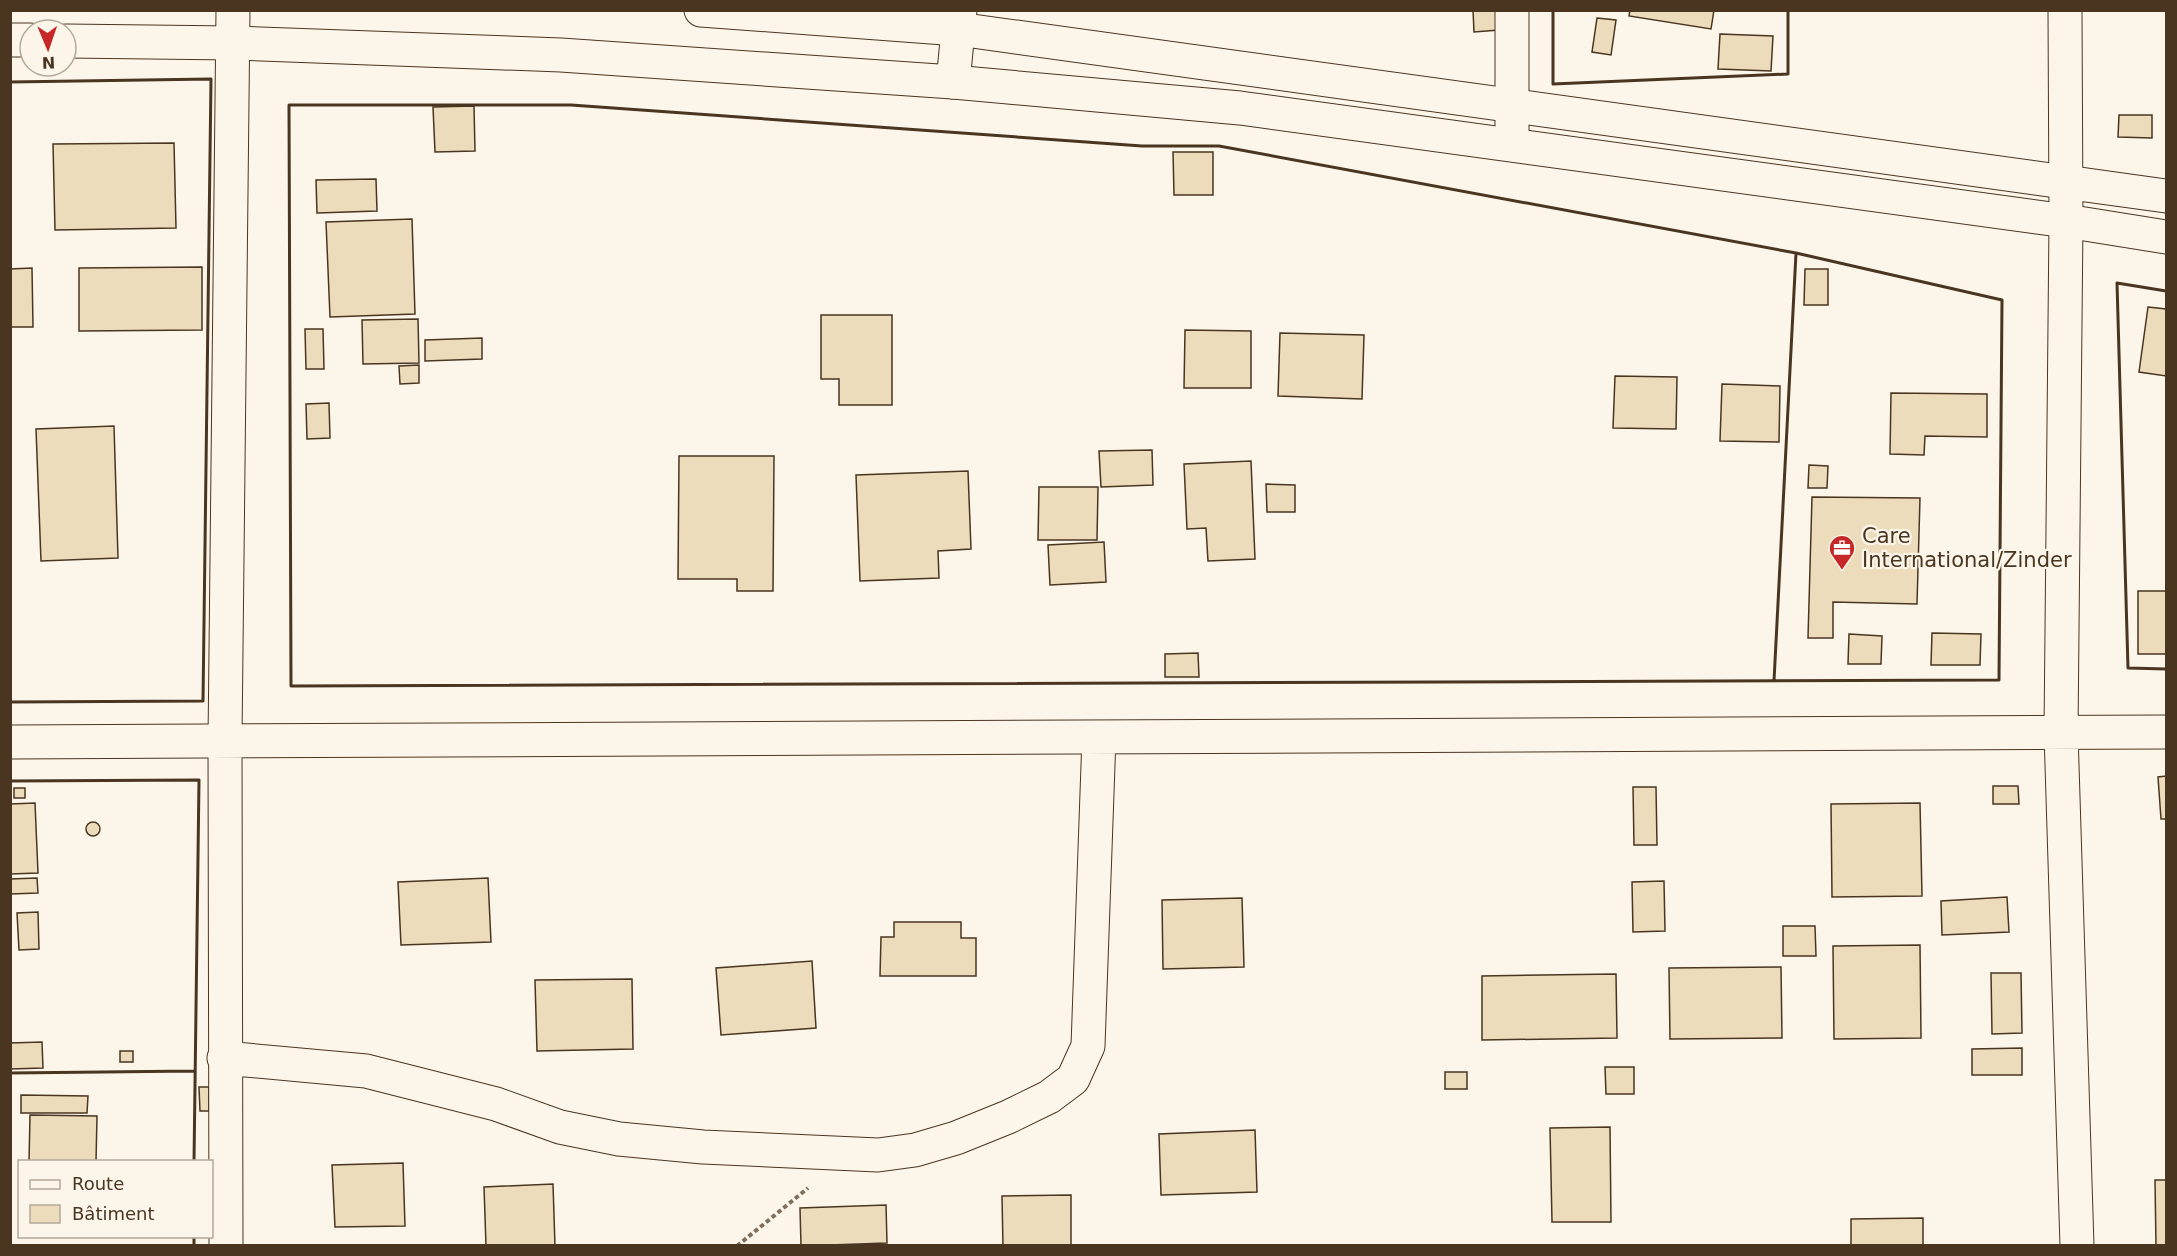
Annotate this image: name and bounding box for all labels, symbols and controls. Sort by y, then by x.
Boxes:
north arrow [18,18,78,78]
text: N [41,53,56,72]
place label: Care International/Zinder [1862,524,2072,572]
office icon: Care International/Zinder [1827,533,1857,571]
legend [18,1160,213,1238]
text: Route [72,1173,124,1194]
text: Bâtiment [72,1203,155,1224]

